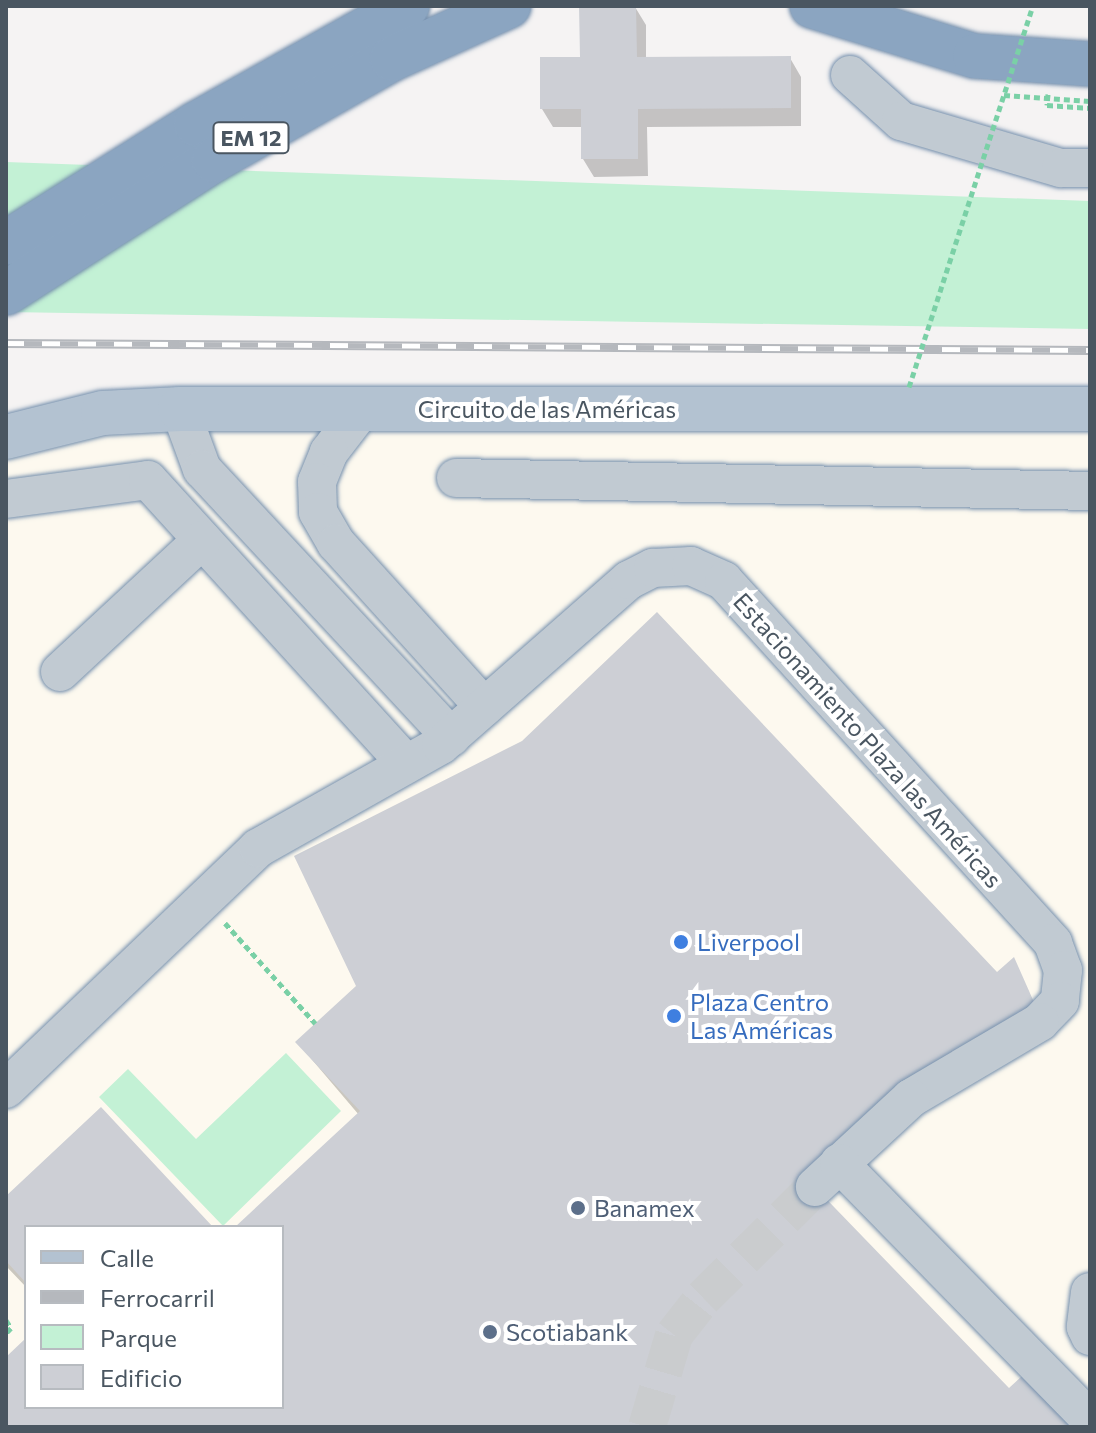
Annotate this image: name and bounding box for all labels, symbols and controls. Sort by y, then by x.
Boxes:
road number: EM 12 [211,120,291,156]
street label: Circuito de las Américas [418,395,676,423]
street label: Estacionamiento Plaza las Américas [728,587,1008,893]
place label: Liverpool [697,928,800,956]
marker: Liverpool [672,933,690,951]
place label: Plaza Centro Las Américas [690,988,833,1044]
marker: Plaza Centro Las Américas [665,1007,683,1025]
place label: Banamex [594,1194,695,1222]
marker: Banamex [569,1199,587,1217]
legend [24,1225,284,1409]
text: Calle [100,1243,154,1272]
text: Ferrocarril [100,1283,215,1312]
place label: Scotiabank [506,1318,628,1346]
text: Parque [100,1323,177,1352]
marker: Scotiabank [481,1323,499,1341]
text: Edificio [100,1363,182,1392]

